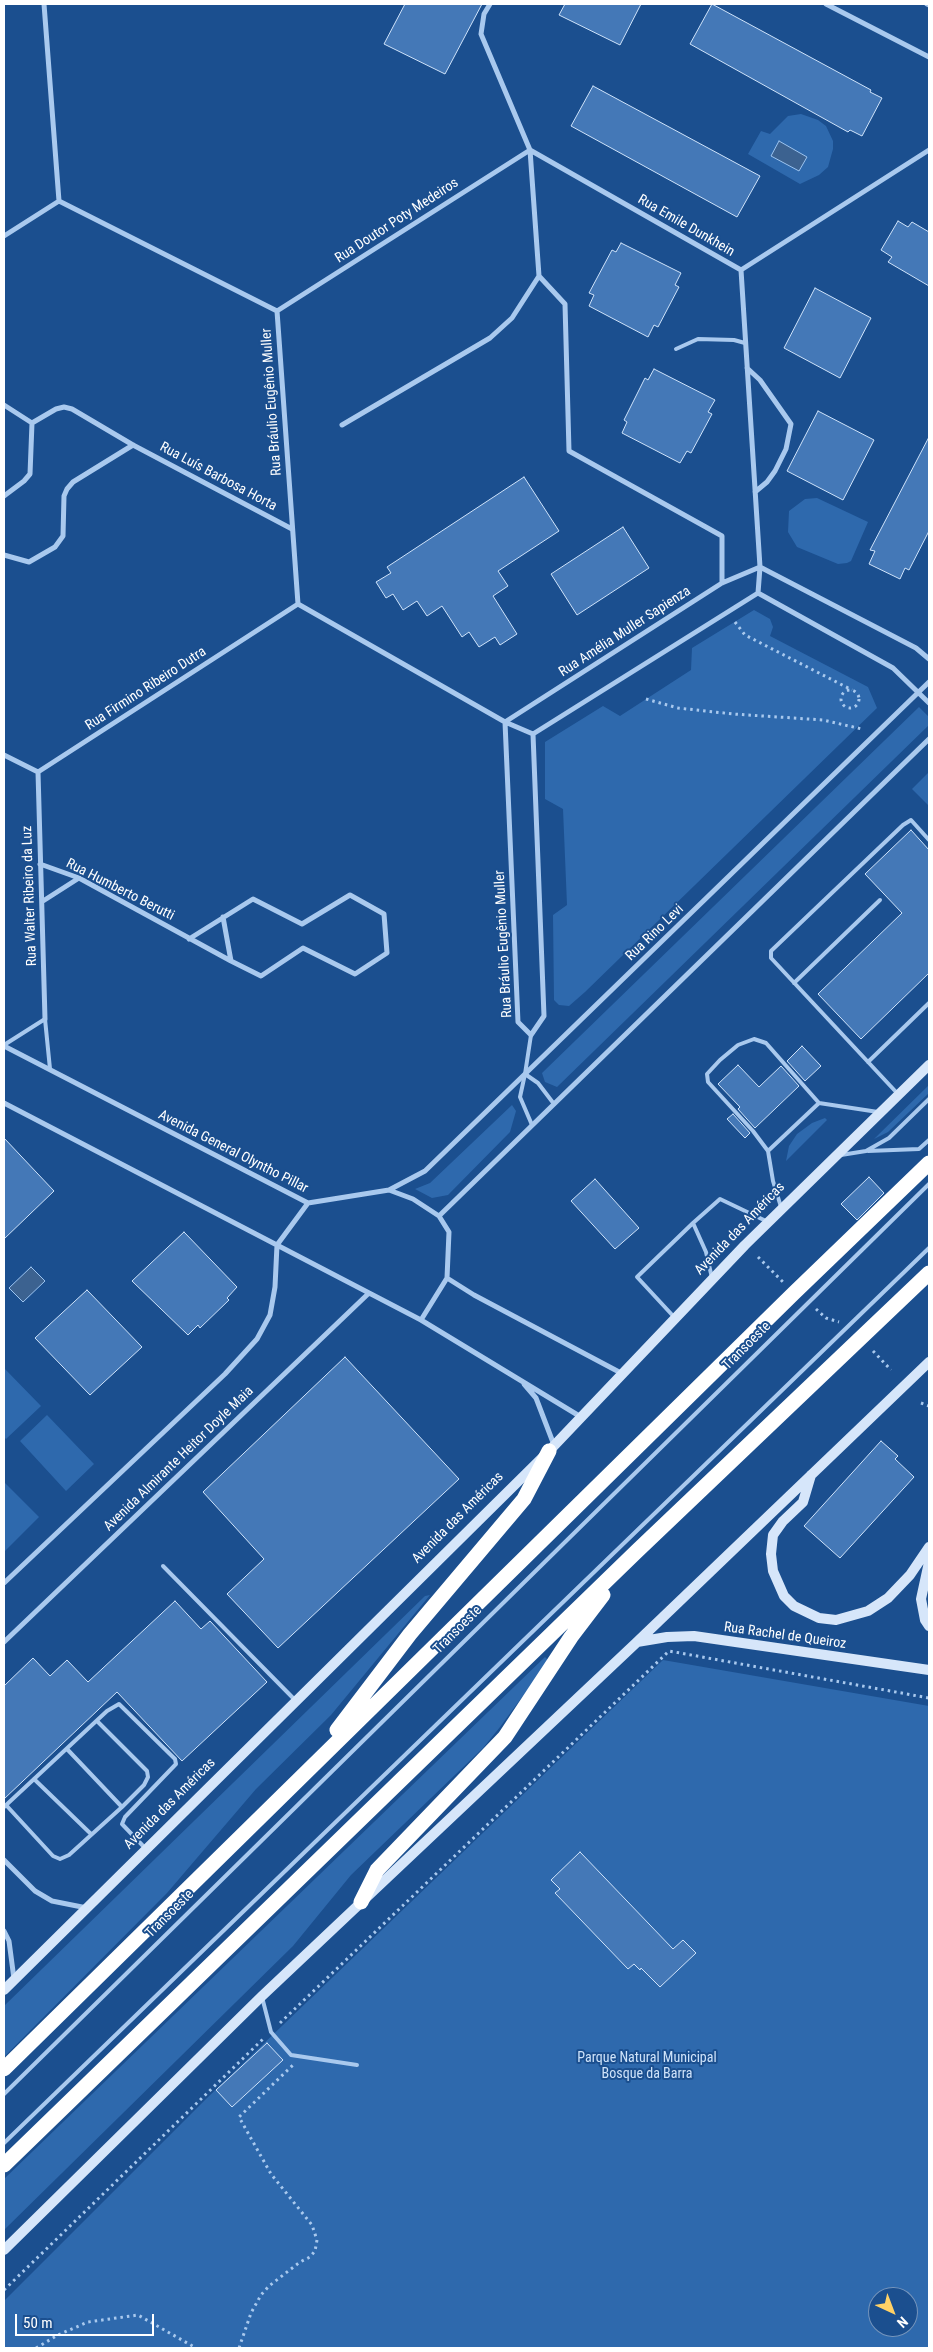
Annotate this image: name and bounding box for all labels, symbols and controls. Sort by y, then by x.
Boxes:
street label: Rua Doutor Poty Medeiros [332,175,462,267]
street label: Rua Emile Dunkhein [635,191,737,261]
street label: Rua Bráulio Eugênio Muller [258,328,286,476]
street label: Rua Luís Barbosa Horta [157,439,279,515]
street label: Rua Amélia Muller Sapienza [556,583,694,681]
street label: Rua Firmino Ribeiro Dutra [83,644,209,734]
street label: Rua Walter Ribeiro da Luz [19,826,41,966]
street label: Rua Humberto Berutti [63,855,177,925]
street label: Rua Bráulio Eugênio Muller [492,870,516,1018]
street label: Rua Rino Levi [623,901,687,965]
street label: Avenida General Olyntho Pillar [155,1107,311,1197]
street label: Avenida das Américas [691,1179,789,1279]
street label: Transoeste [719,1318,775,1374]
street label: Avenida Almirante Heitor Doyle Maia [101,1383,257,1535]
street label: Avenida das Américas [409,1469,507,1567]
street label: Transoeste [430,1602,486,1658]
street label: Rua Rachel de Queiroz [723,1619,847,1653]
street label: Avenida das Américas [121,1755,219,1853]
street label: Transoeste [142,1886,198,1942]
park label: Parque Natural Municipal Bosque da Barra [577,2050,717,2082]
north arrow [868,2287,918,2337]
scale bar [18,2304,156,2336]
text: N [894,2313,911,2331]
text: 50 m [23,2314,53,2332]

